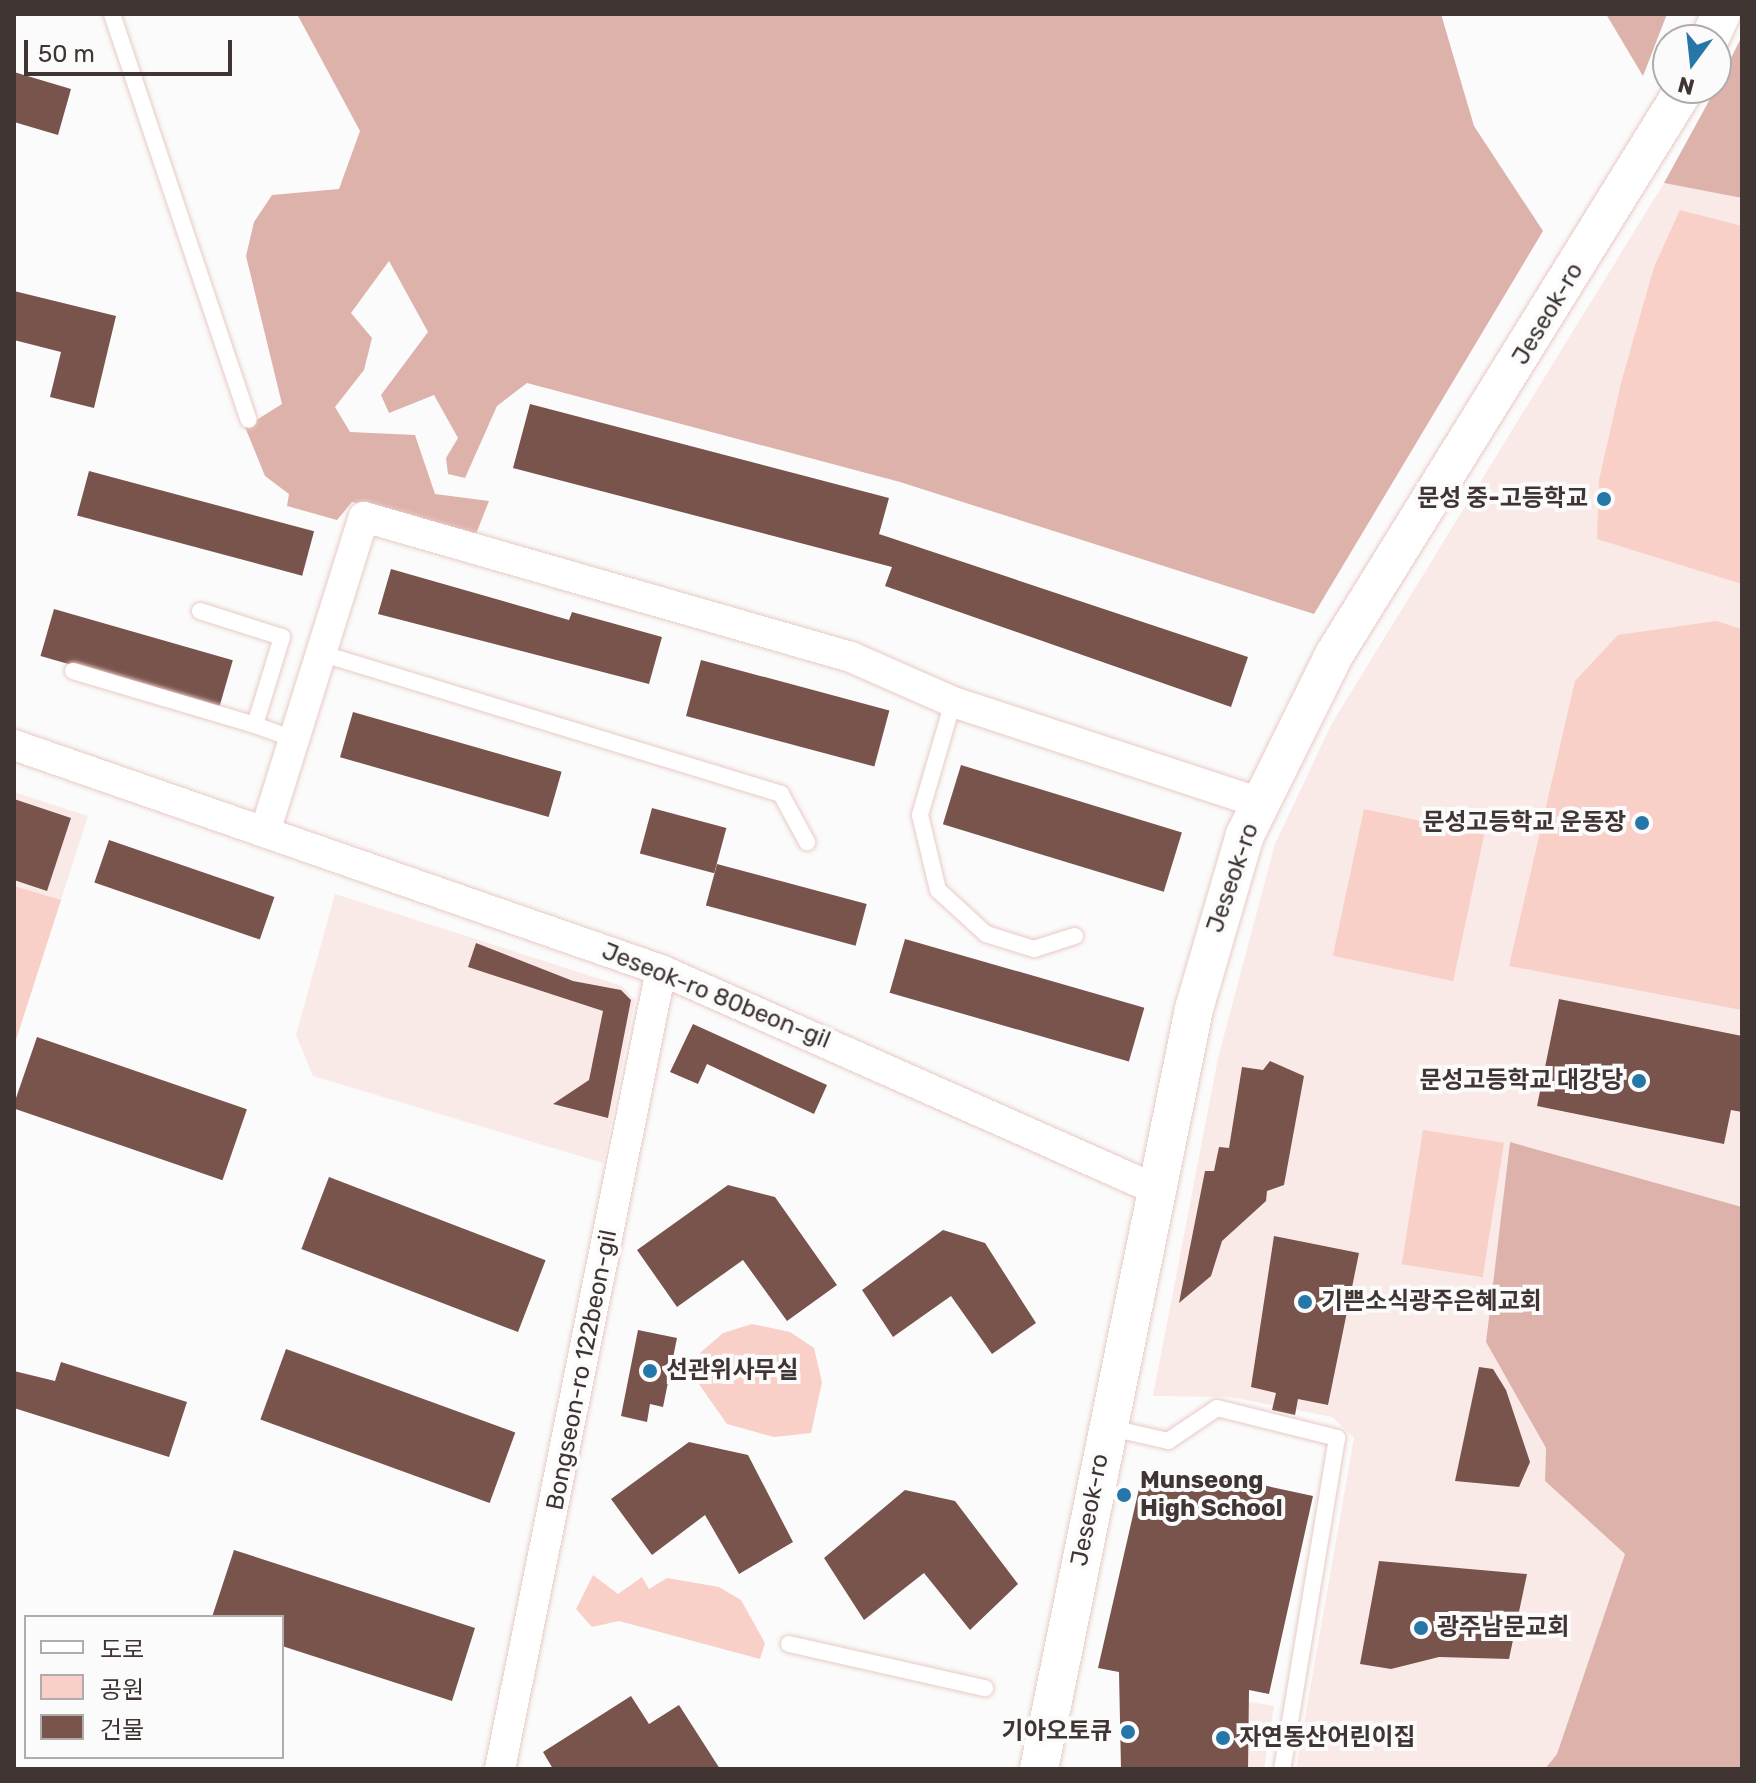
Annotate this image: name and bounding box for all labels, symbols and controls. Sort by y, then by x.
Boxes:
scale bar [28,24,236,74]
north arrow [1652,24,1732,104]
text: 50 m [38,40,95,68]
text: N [1675,71,1697,101]
street label: Jeseok-ro [1506,258,1590,370]
place label: 문성 중-고등학교 [1417,485,1588,513]
marker: 문성 중-고등학교 [1595,490,1613,508]
place label: 문성고등학교 운동장 [1422,809,1626,837]
marker: 문성고등학교 운동장 [1633,814,1651,832]
street label: Jeseok-ro [1201,820,1265,936]
street label: Jeseok-ro 80beon-gil [598,937,834,1055]
place label: 문성고등학교 대강당 [1419,1067,1623,1095]
marker: 문성고등학교 대강당 [1630,1072,1648,1090]
street label: Bongseon-ro 122beon-gil [541,1227,623,1513]
place label: 기쁜소식광주은혜교회 [1321,1288,1542,1316]
marker: 기쁜소식광주은혜교회 [1296,1293,1314,1311]
place label: 선관위사무실 [666,1357,798,1385]
marker: 선관위사무실 [641,1362,659,1380]
street label: Jeseok-ro [1065,1451,1115,1569]
place label: Munseong High School [1140,1467,1283,1523]
marker: Munseong High School [1115,1486,1133,1504]
place label: 광주남문교회 [1437,1614,1569,1642]
legend [24,1615,284,1759]
marker: 광주남문교회 [1412,1619,1430,1637]
text: 도로 [100,1636,144,1664]
text: 공원 [100,1676,144,1704]
text: 건물 [100,1716,144,1744]
place label: 기아오토큐 [1002,1718,1112,1746]
marker: 기아오토큐 [1119,1723,1137,1741]
place label: 자연동산어린이집 [1239,1724,1416,1752]
marker: 자연동산어린이집 [1214,1729,1232,1747]

